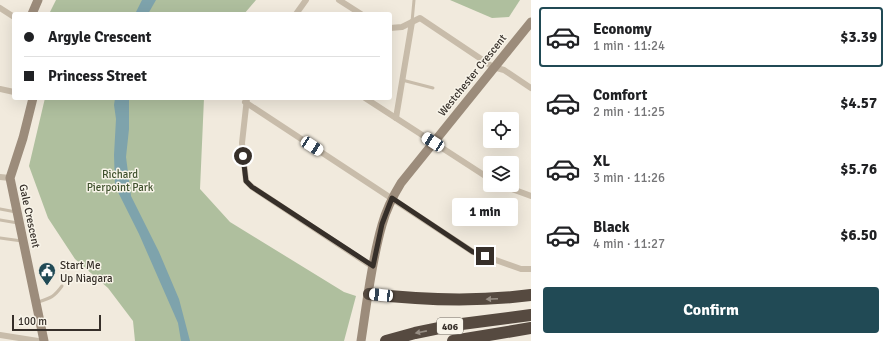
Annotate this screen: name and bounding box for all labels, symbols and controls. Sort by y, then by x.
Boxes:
icon: car [545,19,581,55]
text: Economy [593,20,652,38]
text: Argyle Crescent [48,28,151,46]
text: $3.39 [840,28,877,46]
street label: Westchester Crescent [435,32,509,119]
text: 1 min · 11:24 [593,38,665,54]
text: Princess Street [48,67,147,85]
icon: car [545,85,581,121]
text: Comfort [593,86,647,104]
text: $4.57 [840,94,877,112]
text: 2 min · 11:25 [593,104,665,120]
map controls [483,112,519,192]
button: locate [483,112,519,148]
car [420,130,446,154]
car [299,134,325,158]
route start [234,147,252,165]
icon: car [545,151,581,187]
text: XL [593,152,610,170]
button: layers [483,156,519,192]
text: $5.76 [840,160,877,178]
park label: Richard Pierpoint Park [87,168,154,194]
text: 3 min · 11:26 [593,170,665,186]
street label: Gale Crescent [16,183,43,249]
callout: 1 min [452,198,518,226]
text: 1 min [469,204,501,220]
icon: car [545,217,581,253]
text: Black [593,218,630,236]
text: $6.50 [840,226,877,244]
text: 4 min · 11:27 [593,236,665,252]
route end [476,247,494,265]
place label: Start Me Up Niagara [60,259,113,285]
public building icon: Start Me Up Niagara [37,261,57,286]
button: Confirm [543,287,879,333]
car [368,288,394,302]
one-way arrow [486,295,498,302]
scale bar [12,313,101,332]
text: 100 m [18,315,47,328]
road number: 406 [437,318,463,334]
one-way arrow [414,329,427,335]

